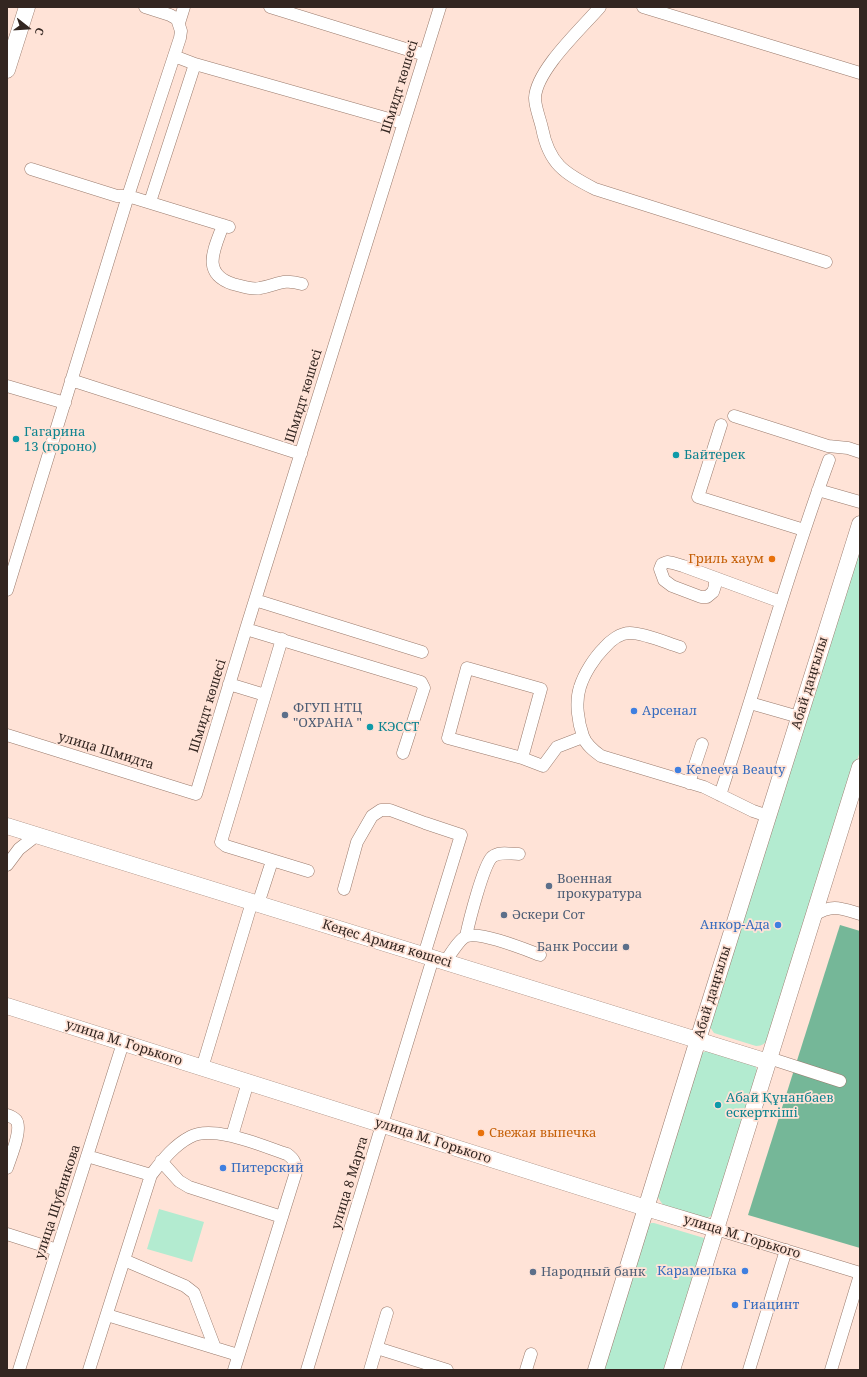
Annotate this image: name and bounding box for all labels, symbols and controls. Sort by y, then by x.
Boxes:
north arrow [8,8,48,48]
text: С [32,26,48,37]
street label: Шмидт көшесі [378,38,422,136]
street label: Шмидт көшесі [282,347,326,445]
place label: Гагарина 13 (гороно) [24,424,97,455]
marker: Гагарина 13 (гороно) [11,434,21,444]
place label: Байтерек [684,447,745,463]
marker: Байтерек [671,450,681,460]
place label: Гриль хаум [688,551,764,567]
marker: Гриль хаум [767,554,777,564]
street label: Абай даңғылы [789,635,831,731]
street label: Шмидт көшесі [186,657,230,755]
place label: ФГУП НТЦ "ОХРАНА " [293,700,362,731]
place label: Арсенал [642,703,697,719]
marker: Арсенал [629,706,639,716]
marker: ФГУП НТЦ "ОХРАНА " [280,710,290,720]
place label: КЭССТ [378,719,419,735]
marker: КЭССТ [365,722,375,732]
street label: улица Шмидта [56,729,156,773]
place label: Keneeva Beauty [686,762,785,778]
marker: Keneeva Beauty [673,765,683,775]
place label: Военная прокуратура [557,871,642,902]
marker: Военная прокуратура [544,881,554,891]
place label: Әскери Сот [512,907,585,923]
marker: Әскери Сот [499,910,509,920]
street label: Кеңес Армия көшесі [320,917,454,971]
place label: Анкор-Ада [700,917,770,933]
marker: Анкор-Ада [773,920,783,930]
place label: Банк России [537,939,618,955]
marker: Банк России [621,942,631,952]
street label: Абай даңғылы [692,944,734,1040]
street label: улица М. Горького [64,1017,184,1069]
place label: Абай Құнанбаев ескерткіші [726,1090,833,1121]
marker: Абай Құнанбаев ескерткіші [713,1100,723,1110]
street label: улица М. Горького [373,1115,493,1167]
place label: Свежая выпечка [489,1125,596,1141]
marker: Свежая выпечка [476,1128,486,1138]
street label: улица 8 Марта [328,1135,372,1231]
street label: улица Шубникова [32,1143,84,1261]
place label: Питерский [231,1160,304,1176]
marker: Питерский [218,1163,228,1173]
street label: улица М. Горького [682,1212,802,1262]
place label: Карамелька [657,1263,737,1279]
place label: Народный банк [541,1264,645,1280]
marker: Карамелька [740,1266,750,1276]
marker: Народный банк [528,1267,538,1277]
place label: Гиацинт [743,1297,799,1313]
marker: Гиацинт [730,1300,740,1310]

